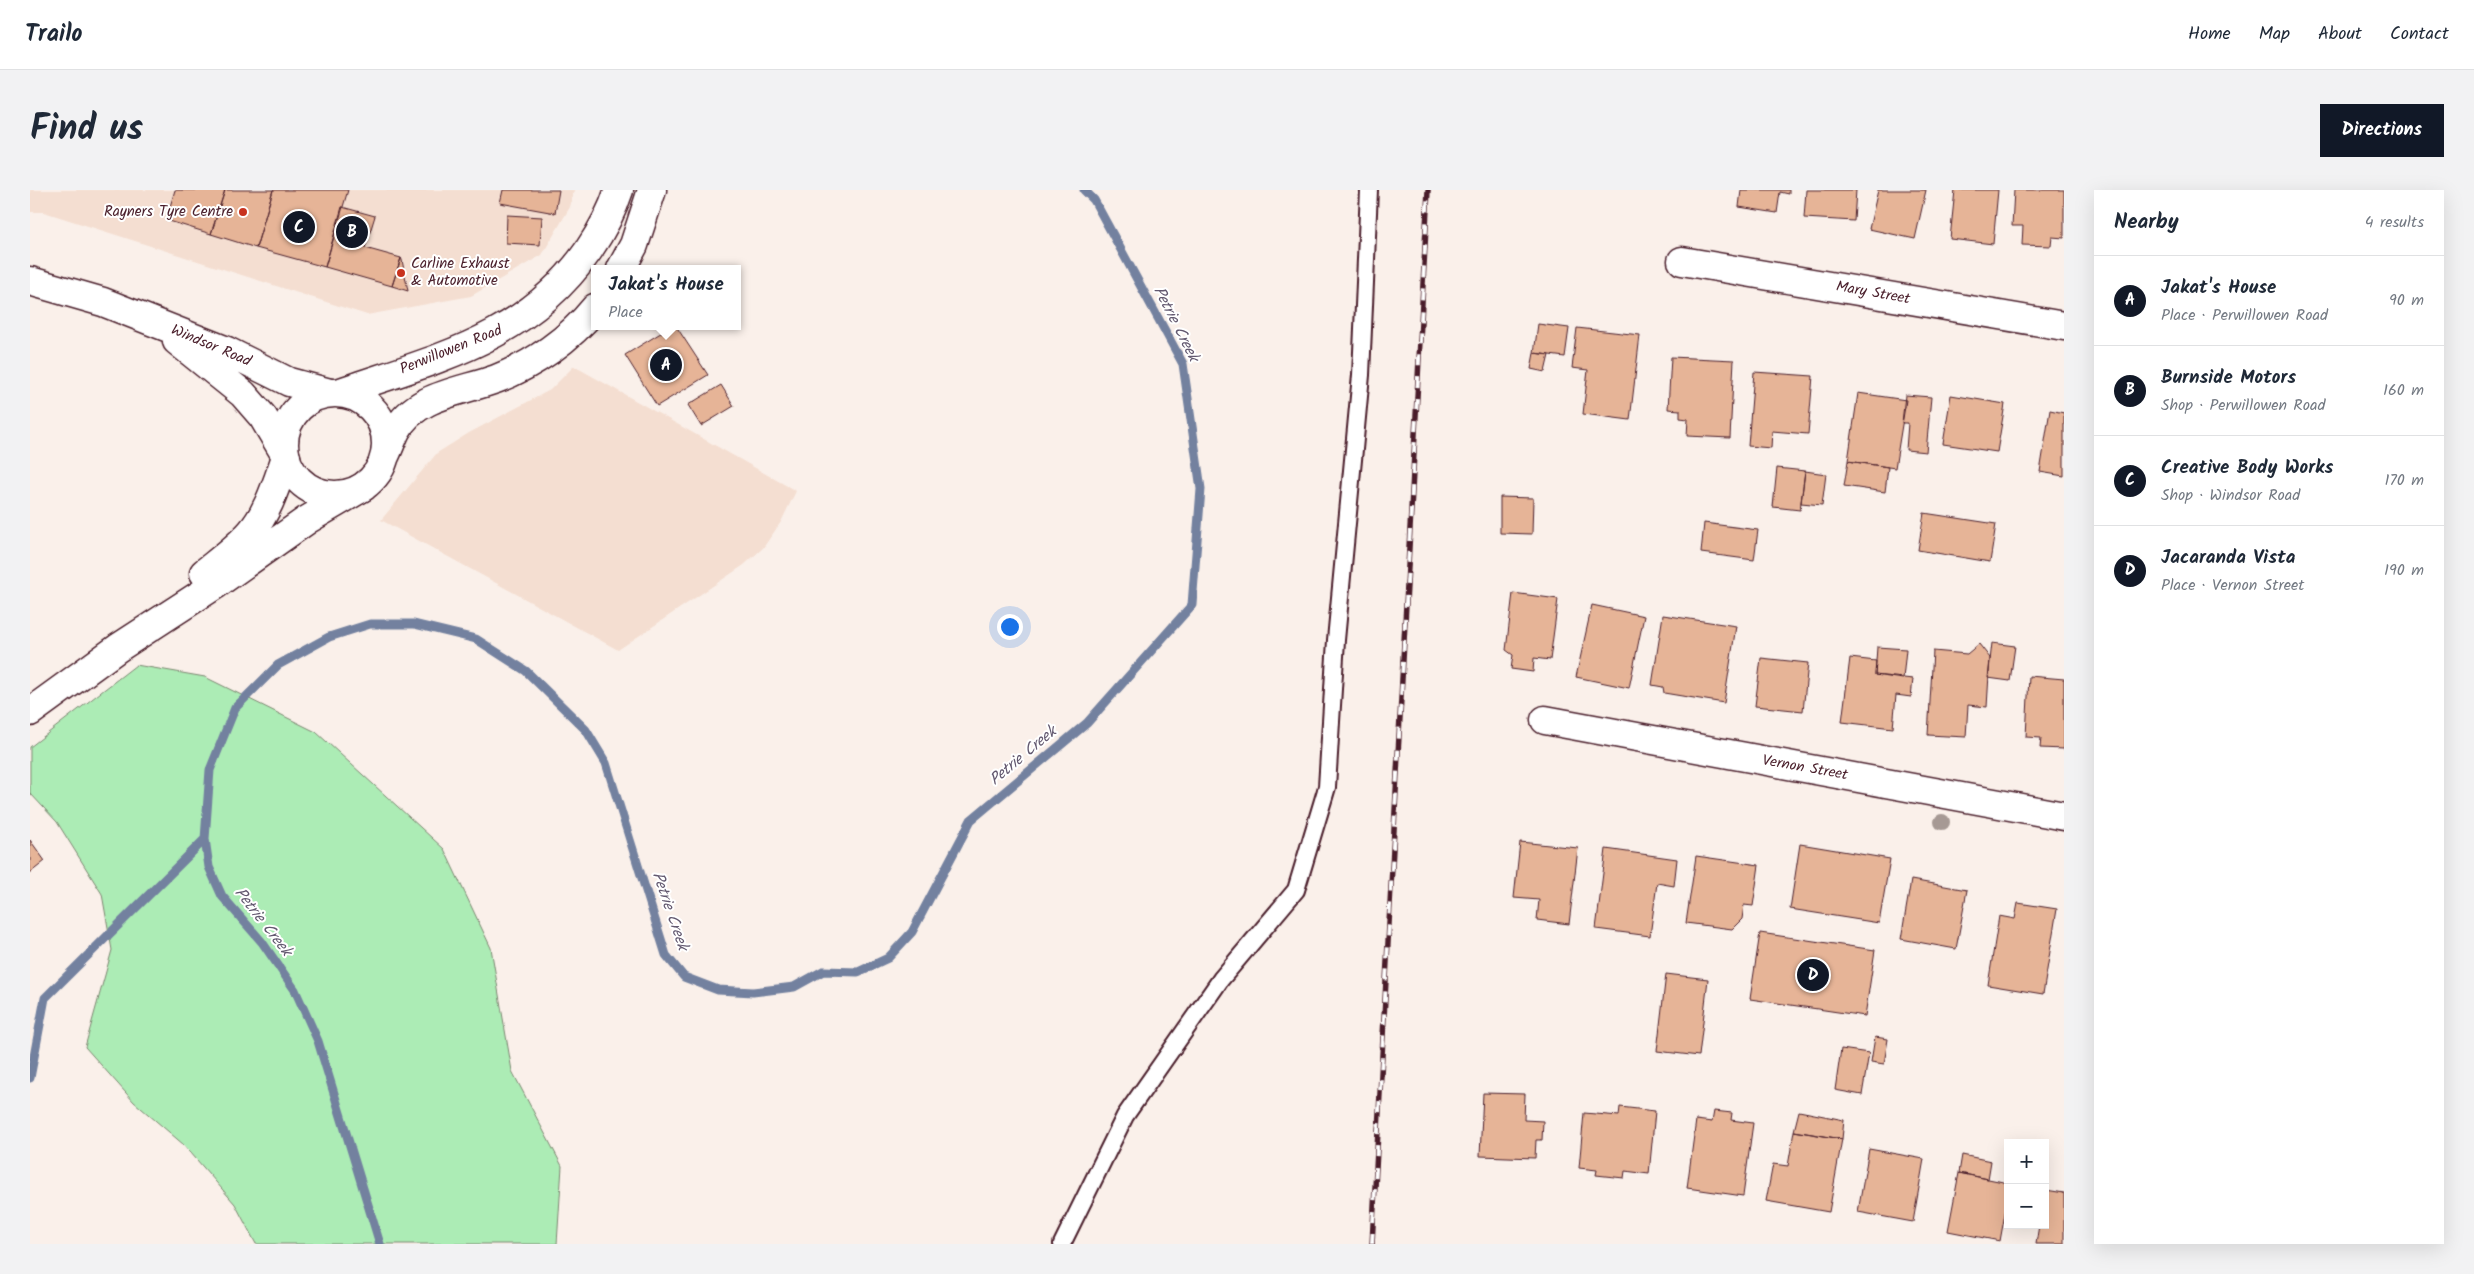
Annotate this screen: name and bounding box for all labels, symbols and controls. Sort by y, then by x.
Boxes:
text: Trailo [25,15,83,54]
text: Home [2188,20,2231,49]
text: Map [2259,20,2290,49]
text: About [2318,20,2362,49]
text: Contact [2390,20,2449,49]
text: Find us [30,102,143,158]
button: Directions [2320,104,2444,157]
place label: Rayners Tyre Centre [104,200,233,224]
marker: Rayners Tyre Centre [237,206,249,218]
text: Nearby [2114,206,2179,239]
pin: C [283,208,315,246]
text: 4 results [2365,210,2424,235]
pin: B [336,213,368,251]
place label: Carline Exhaust & Automotive [411,252,510,293]
popup [591,265,741,330]
marker: Carline Exhaust & Automotive [395,267,407,279]
text: Jakat's House [608,270,724,300]
text: Jakat's House [2161,273,2276,303]
street label: Mary Street [1834,275,1912,311]
water label: Petrie Creek [1146,282,1207,368]
text: A [2125,288,2135,313]
text: 90 m [2389,288,2424,313]
text: Place [608,300,643,325]
text: Place · Perwillowen Road [2161,303,2328,328]
street label: Windsor Road [167,318,255,374]
street label: Perwillowen Road [396,318,506,381]
pin: A [650,346,682,384]
text: Burnside Motors [2161,363,2296,393]
text: B [2125,378,2135,403]
text: 160 m [2383,378,2424,403]
text: Shop · Perwillowen Road [2161,393,2325,418]
text: Creative Body Works [2161,453,2333,483]
text: C [2125,468,2135,493]
text: 170 m [2384,468,2424,493]
text: Shop · Windsor Road [2161,483,2300,508]
text: Jacaranda Vista [2161,543,2295,573]
text: D [2125,558,2135,583]
text: 190 m [2384,558,2424,583]
text: Place · Vernon Street [2161,573,2304,598]
your location [997,614,1023,640]
water label: Petrie Creek [984,719,1064,792]
street label: Vernon Street [1760,749,1850,787]
water label: Petrie Creek [645,868,696,956]
water label: Petrie Creek [228,882,299,964]
pin: D [1797,956,1829,994]
map controls [2004,1139,2049,1229]
button: + [2004,1139,2049,1184]
button: − [2004,1184,2049,1229]

